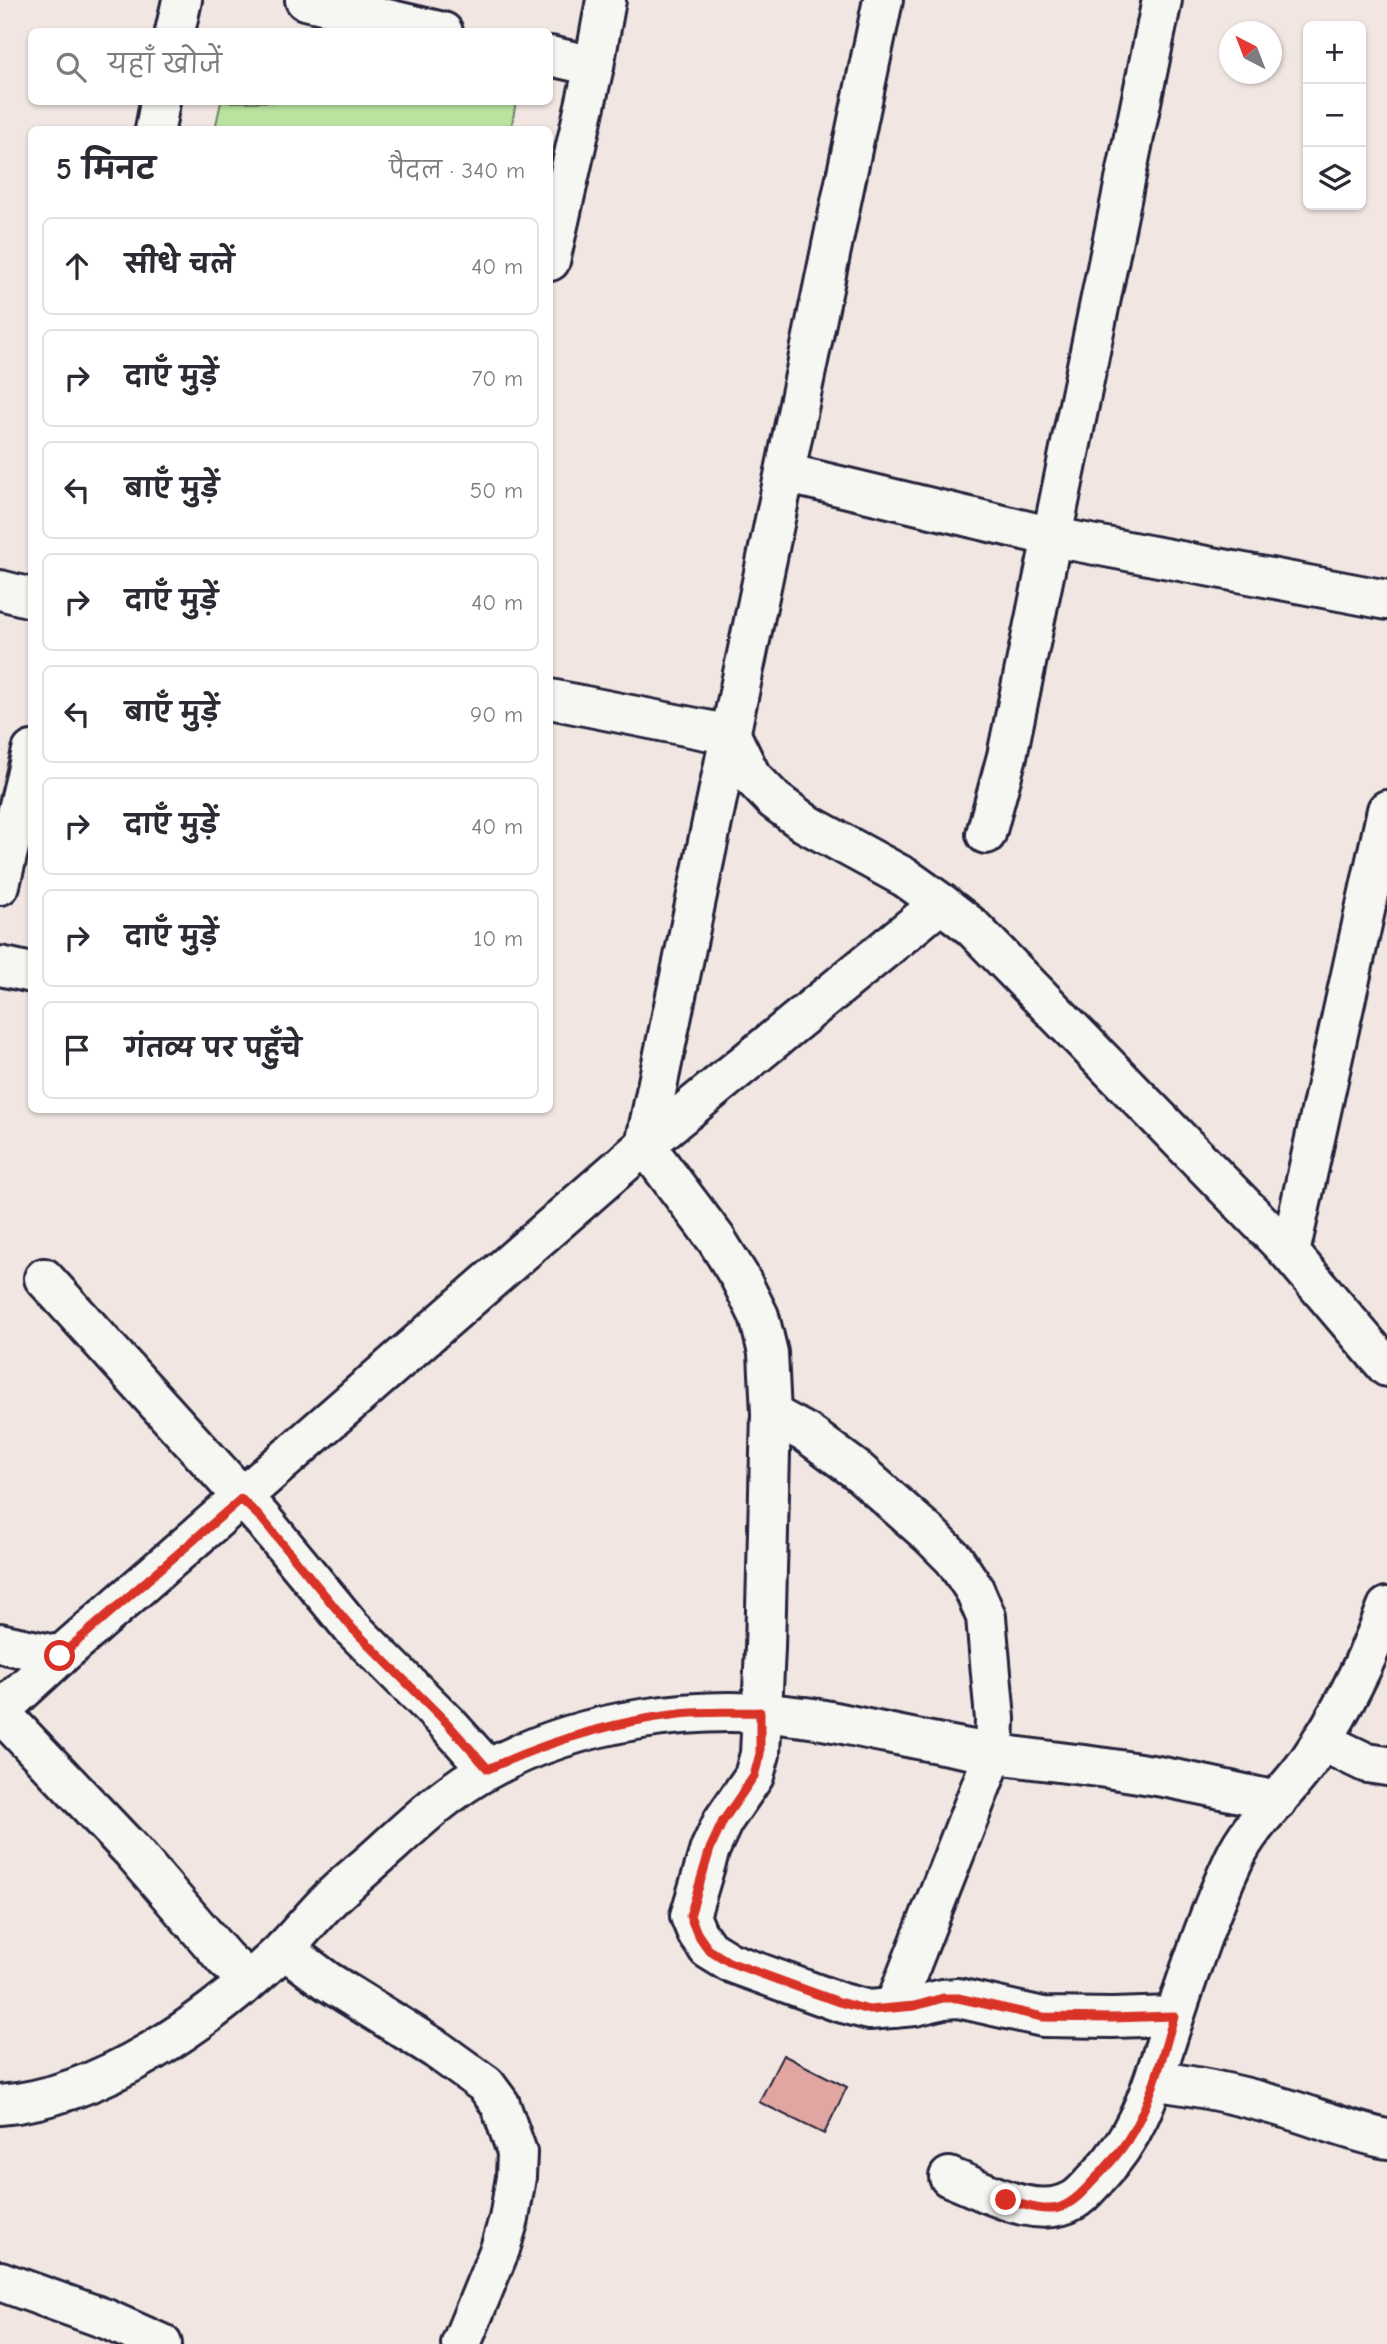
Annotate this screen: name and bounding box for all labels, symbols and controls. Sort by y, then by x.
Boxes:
north arrow [1219,21,1282,84]
map controls [1303,21,1366,210]
button: + [1303,21,1366,84]
search box [28,28,553,105]
icon: search [52,48,90,86]
text: यहाँ खोजें [108,50,222,80]
button: − [1303,84,1366,147]
button: layers [1303,147,1366,210]
text: 5 मिनट [56,152,155,187]
text: पैदल · 340 m [389,157,525,184]
icon: ahead [58,247,96,285]
text: सीधे चलें [125,250,234,280]
text: 40 m [471,253,523,280]
icon: right [58,359,96,397]
text: दाएँ मुड़ें [125,362,218,392]
text: 70 m [471,365,523,392]
icon: left [58,471,96,509]
text: बाएँ मुड़ें [125,474,219,504]
text: 50 m [470,477,523,504]
icon: right [58,583,96,621]
text: दाएँ मुड़ें [125,586,218,616]
text: 40 m [471,589,523,616]
icon: left [58,695,96,733]
text: बाएँ मुड़ें [125,698,219,728]
text: 90 m [470,701,523,728]
icon: right [58,807,96,845]
text: दाएँ मुड़ें [125,810,218,840]
text: 40 m [471,813,523,840]
icon: right [58,919,96,957]
text: दाएँ मुड़ें [125,922,218,952]
text: 10 m [473,925,523,952]
icon: arrive [58,1031,96,1069]
text: गंतव्य पर पहुँचे [125,1034,302,1064]
route start [44,1640,75,1671]
route end [990,2184,1021,2215]

